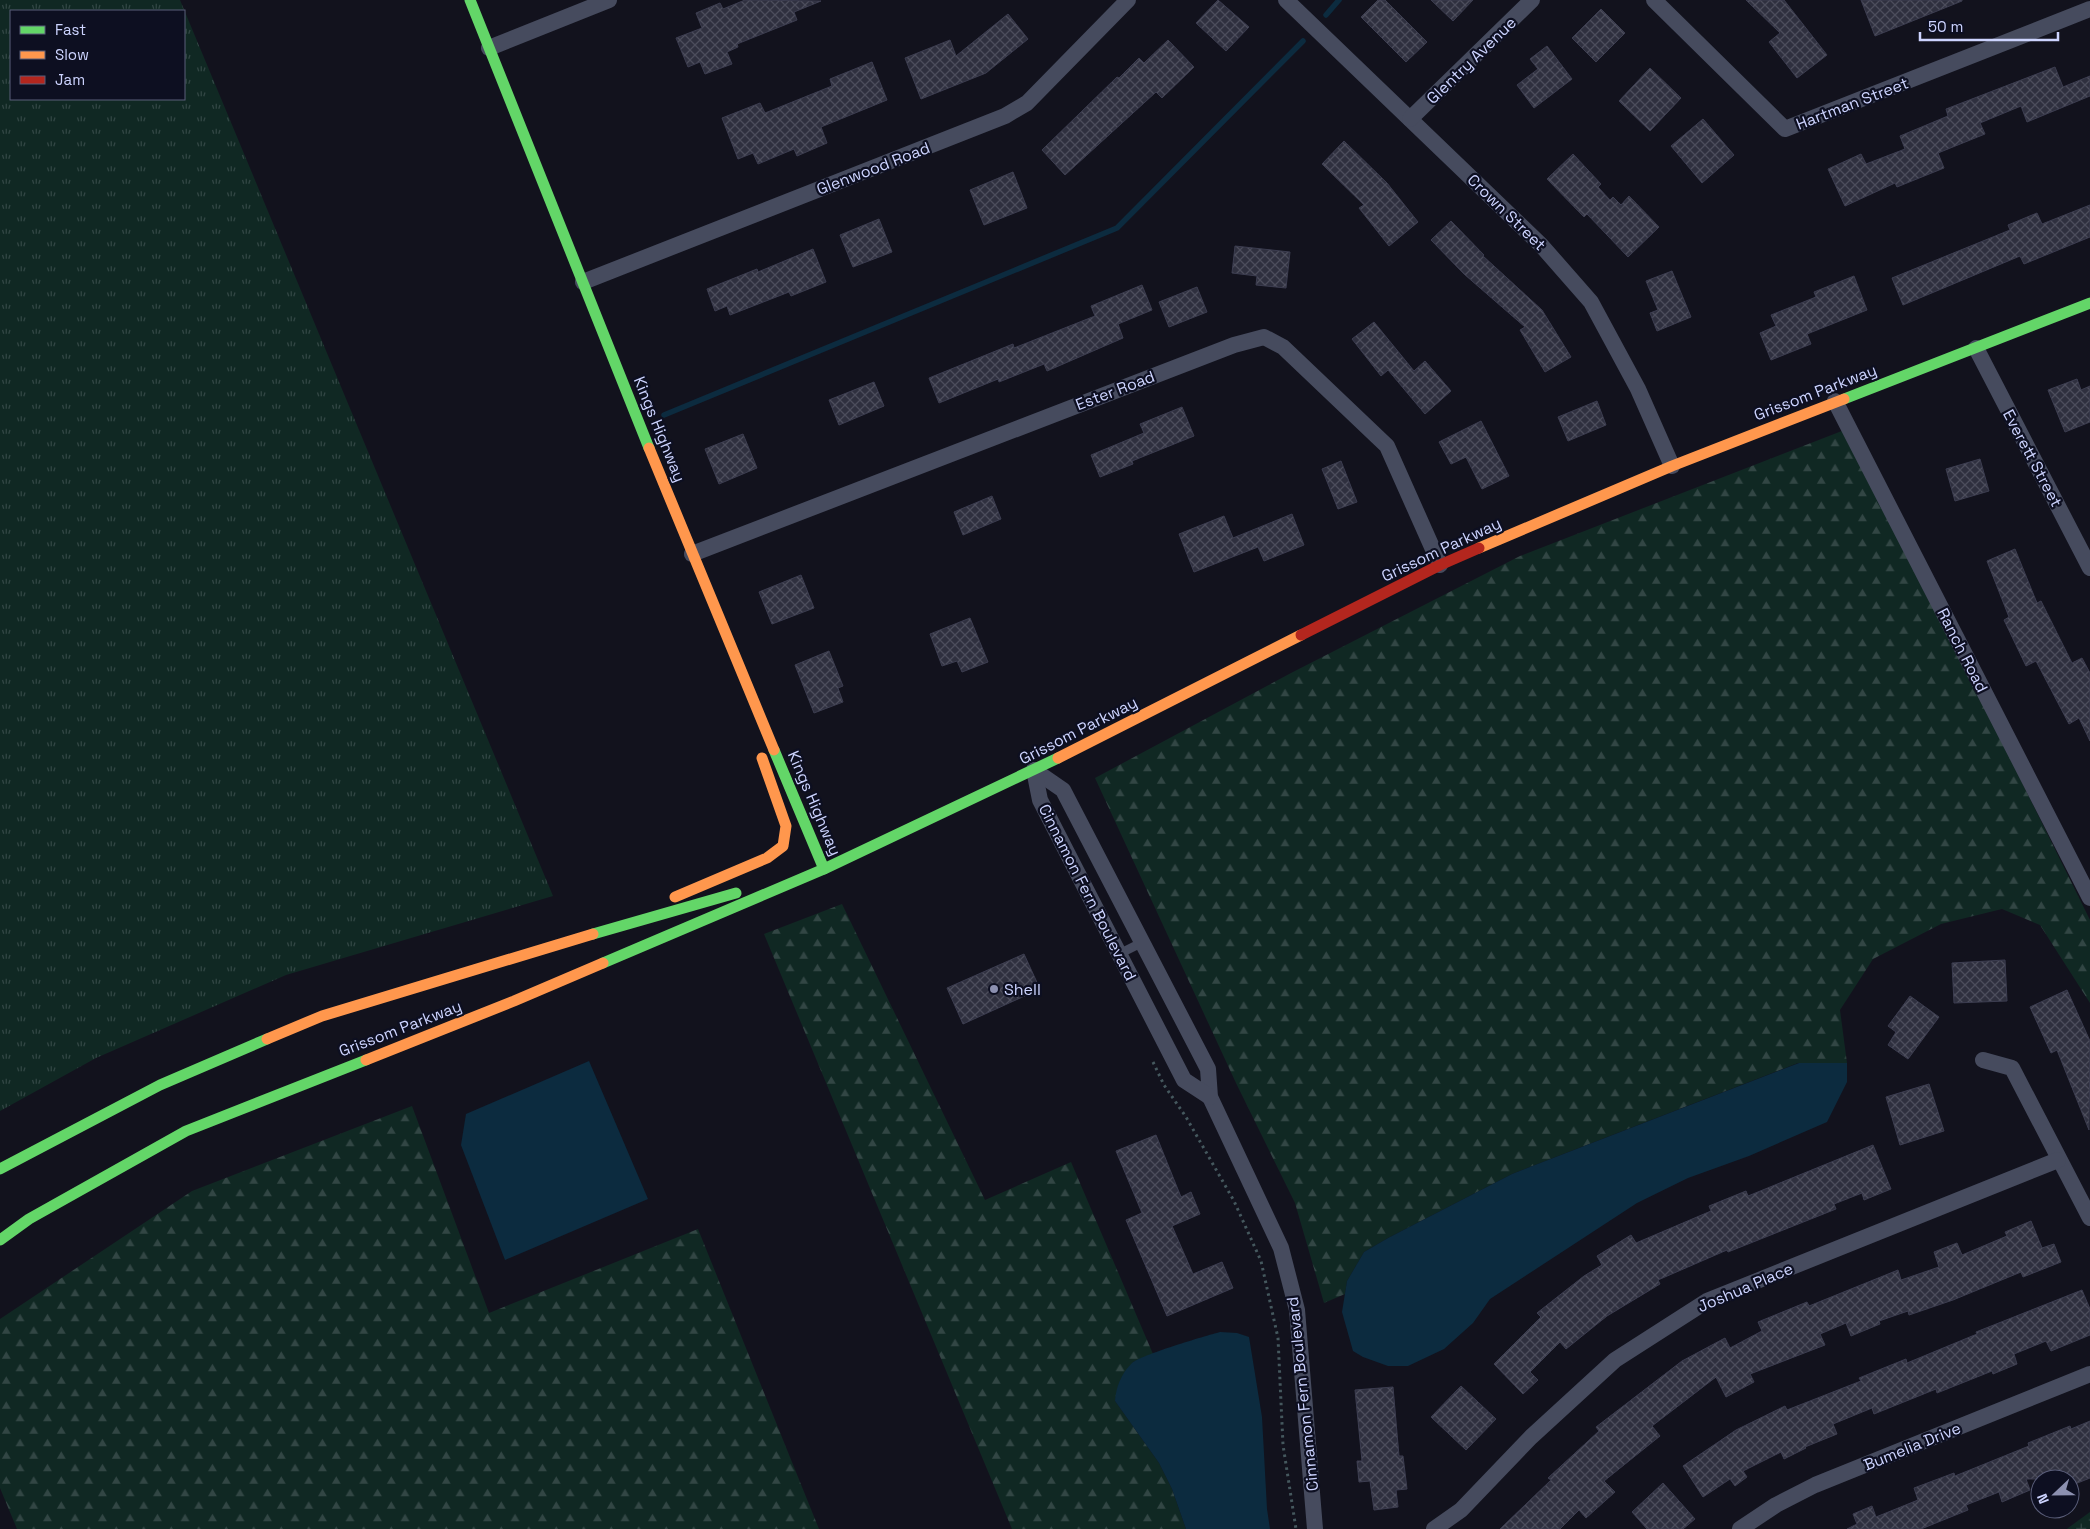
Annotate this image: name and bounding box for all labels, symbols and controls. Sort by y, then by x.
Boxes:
legend [10,10,185,100]
scale bar [1920,10,2058,42]
street label: Glentry Avenue [1422,12,1521,109]
text: 50 m [1928,17,1963,36]
text: Fast [55,20,86,39]
text: Slow [55,45,89,64]
text: Jam [55,70,85,89]
street label: Hartman Street [1793,72,1911,135]
street label: Glenwood Road [813,137,933,200]
street label: Crown Street [1463,170,1550,255]
street label: Grissom Parkway [1751,359,1880,426]
street label: Ester Road [1073,366,1158,415]
street label: Kings Highway [629,373,690,485]
street label: Everett Street [1998,406,2067,511]
street label: Grissom Parkway [1378,512,1505,586]
street label: Ranch Road [1932,605,1993,696]
street label: Grissom Parkway [1016,692,1141,769]
street label: Kings Highway [783,747,846,859]
street label: Cinnamon Fern Boulevard [1034,800,1141,984]
place label: Shell [1004,979,1041,1000]
marker: Shell [988,983,1000,995]
street label: Grissom Parkway [336,995,465,1062]
street label: Joshua Place [1694,1258,1796,1317]
street label: Cinnamon Fern Boulevard [1282,1296,1323,1492]
street label: Bumelia Drive [1860,1417,1964,1476]
north arrow [2030,1469,2080,1519]
text: N [2033,1491,2053,1507]

